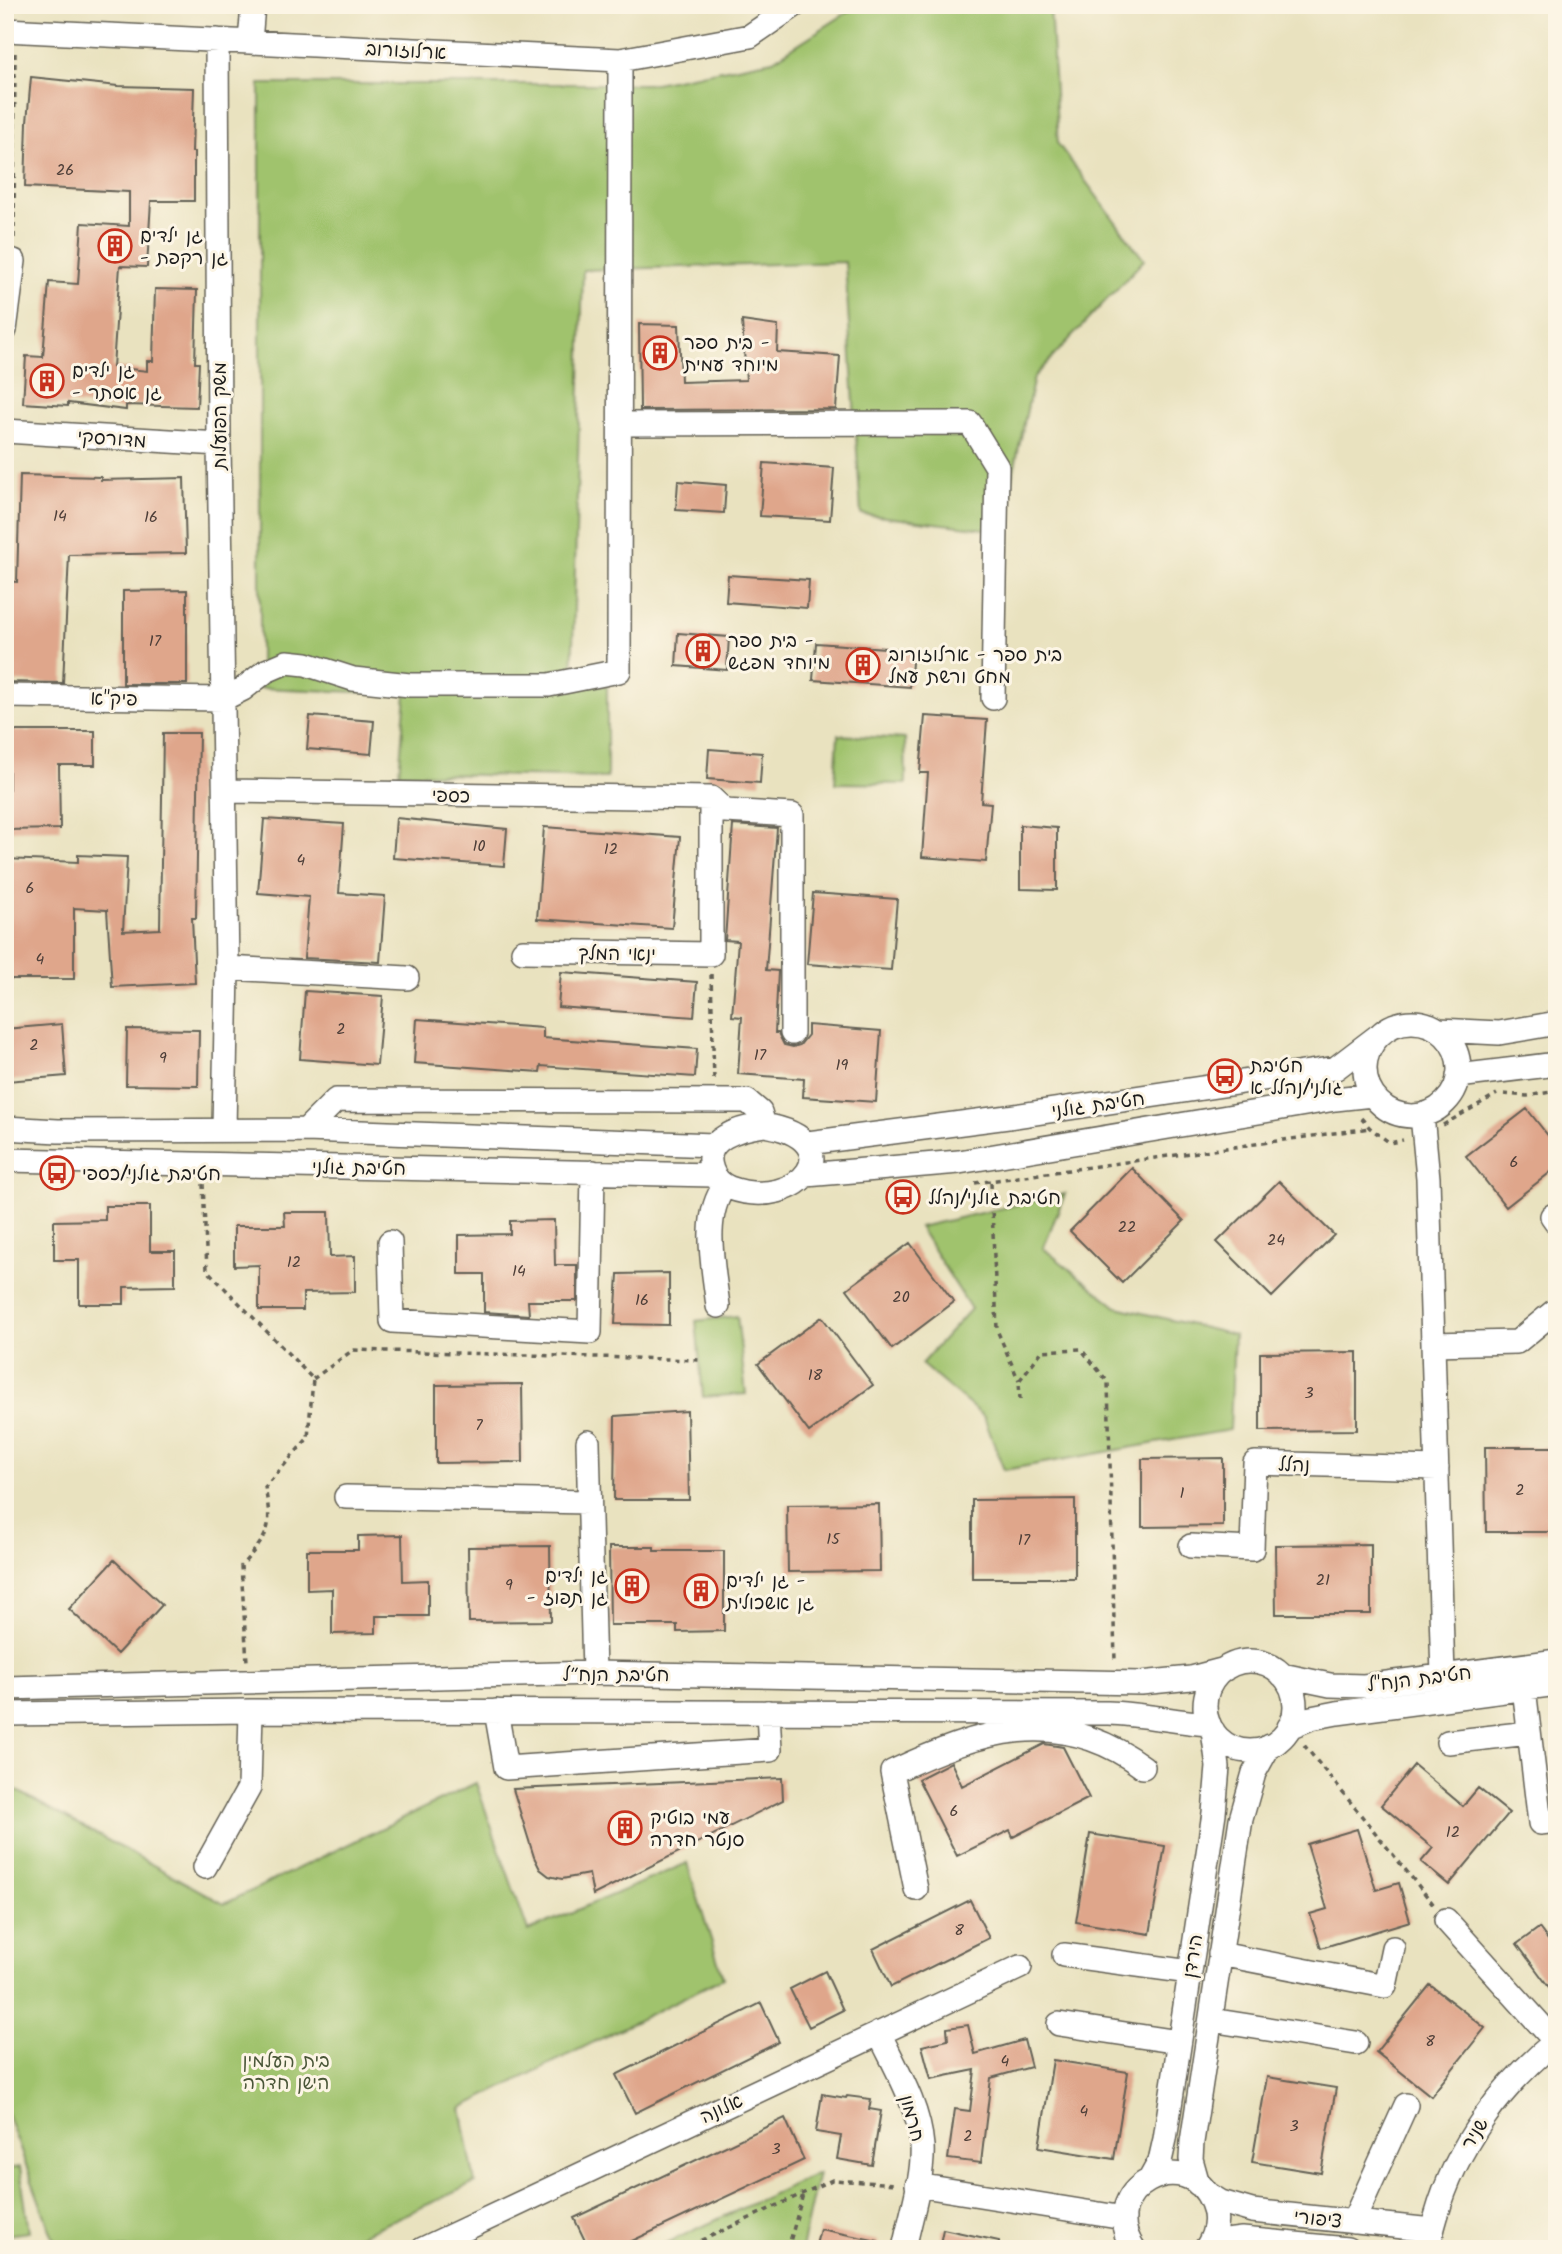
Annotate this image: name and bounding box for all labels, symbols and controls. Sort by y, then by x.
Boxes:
street label: ארלוזורוב [365,35,447,69]
house number: 26 [56,158,74,183]
place label: גן ילדים - גן רקפת [140,222,229,274]
building icon: גן ילדים - גן רקפת [96,227,134,265]
place label: בית ספר - מיוחד עמית [683,329,779,381]
building icon: בית ספר - מיוחד עמית [641,334,679,372]
place label: גן ילדים - גן אסתר [72,357,162,409]
building icon: גן ילדים - גן אסתר [28,362,66,400]
street label: משק הפועלות [206,362,236,471]
street label: מדורסקי [76,423,147,457]
house number: 14 [53,504,67,529]
house number: 16 [144,505,158,530]
place label: בית ספר - מיוחד מפגש [728,627,830,679]
house number: 17 [149,629,162,654]
building icon: בית ספר - מיוחד מפגש [684,632,722,670]
place label: בית ספר - ארלוזורוב מחט ורשת עמל [888,641,1062,693]
building icon: בית ספר - ארלוזורוב מחט ורשת עמל [844,646,882,684]
street label: פיק"א [90,685,138,715]
street label: כספי [432,782,470,812]
house number: 10 [472,834,486,859]
house number: 12 [604,837,618,862]
house number: 4 [297,848,306,873]
house number: 6 [26,876,34,901]
street label: ינאי המלך [578,939,656,971]
house number: 4 [36,947,45,972]
house number: 2 [336,1017,346,1042]
house number: 2 [29,1033,39,1058]
house number: 17 [754,1043,767,1068]
house number: 9 [159,1046,167,1071]
place label: חטיבת גולני/נהלל א [1249,1052,1343,1104]
house number: 19 [836,1053,849,1078]
bus stop icon: חטיבת גולני/נהלל א [1206,1057,1244,1095]
street label: חטיבת גולני [1050,1085,1147,1127]
house number: 6 [1510,1150,1518,1175]
street label: חטיבת גולני [312,1153,406,1185]
bus stop icon: חטיבת גולני/כספי [38,1154,76,1192]
place label: חטיבת גולני/כספי [82,1160,221,1190]
bus stop icon: חטיבת גולני/נהלל [884,1178,922,1216]
place label: חטיבת גולני/נהלל [928,1184,1061,1214]
house number: 22 [1118,1215,1136,1240]
house number: 24 [1267,1228,1285,1253]
house number: 12 [287,1250,301,1275]
house number: 14 [512,1259,526,1284]
house number: 20 [892,1285,910,1310]
house number: 16 [635,1288,649,1313]
house number: 18 [808,1363,823,1388]
house number: 3 [1304,1381,1314,1406]
house number: 7 [475,1413,483,1438]
street label: נהלל [1277,1450,1311,1482]
house number: 2 [1515,1478,1525,1503]
house number: 1 [1179,1481,1185,1506]
house number: 15 [826,1527,841,1552]
house number: 17 [1018,1528,1031,1553]
place label: גן ילדים - גן תפוז [527,1562,608,1614]
building icon: גן ילדים - גן תפוז [613,1567,651,1605]
place label: גן ילדים - גן אשכולית [725,1567,814,1619]
house number: 21 [1316,1568,1330,1593]
building icon: גן ילדים - גן אשכולית [682,1572,720,1610]
house number: 9 [505,1573,513,1598]
street label: חטיבת הנח"ל [1365,1659,1473,1701]
street label: חטיבת הנח״ל [562,1661,670,1691]
house number: 6 [950,1799,958,1824]
place label: עמי בוטיק סנטר חדרה [650,1804,745,1856]
building icon: עמי בוטיק סנטר חדרה [606,1809,644,1847]
house number: 12 [1446,1820,1460,1845]
house number: 8 [954,1918,964,1943]
street label: הירדן [1176,1932,1212,1980]
house number: 8 [1425,2029,1435,2054]
park label: בית העלמין הישן חדרה [242,2047,330,2099]
house number: 4 [1001,2049,1010,2074]
street label: אלונה [696,2087,748,2133]
street label: חרמון [890,2092,932,2145]
house number: 4 [1080,2099,1089,2124]
street label: שניר [1454,2112,1497,2156]
house number: 3 [1289,2114,1299,2139]
house number: 2 [963,2124,973,2149]
house number: 3 [771,2137,781,2162]
street label: ציפורי [1292,2203,1343,2237]

